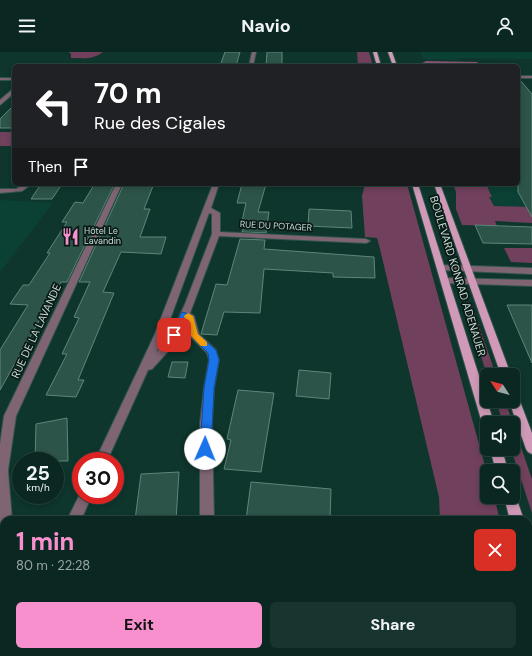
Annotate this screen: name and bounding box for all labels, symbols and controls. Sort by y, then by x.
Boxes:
text: Navio [241,14,291,38]
icon: menu [16,15,38,37]
icon: person [494,15,516,37]
text: 70 m [94,75,162,112]
icon: left [28,80,80,132]
text: Rue des Cigales [94,111,226,135]
icon: arrive [70,156,92,178]
text: Then [28,157,62,177]
street label: BOULEVARD KONRAD ADENAUER [427,194,489,358]
street label: RUE DU POTAGER [240,218,312,234]
place label: Hôtel Le Lavandin [84,225,121,247]
restaurant icon: Hôtel Le Lavandin [61,226,81,246]
street label: RUE DE LA LAVANDE [8,282,64,380]
pin [157,318,191,352]
icon: arrive [163,324,185,346]
north arrow [480,368,520,408]
map controls [480,368,520,504]
button: sound [480,416,520,456]
position arrow [184,428,226,470]
speed limit sign: 30 [72,452,124,504]
text: 25 [26,460,50,486]
button: search [480,464,520,504]
text: km/h [26,481,50,494]
text: 1 min [16,526,74,557]
button: close [474,529,516,571]
text: 80 m · 22:28 [16,557,90,574]
button: Exit [16,602,262,648]
button: Share [270,602,516,648]

